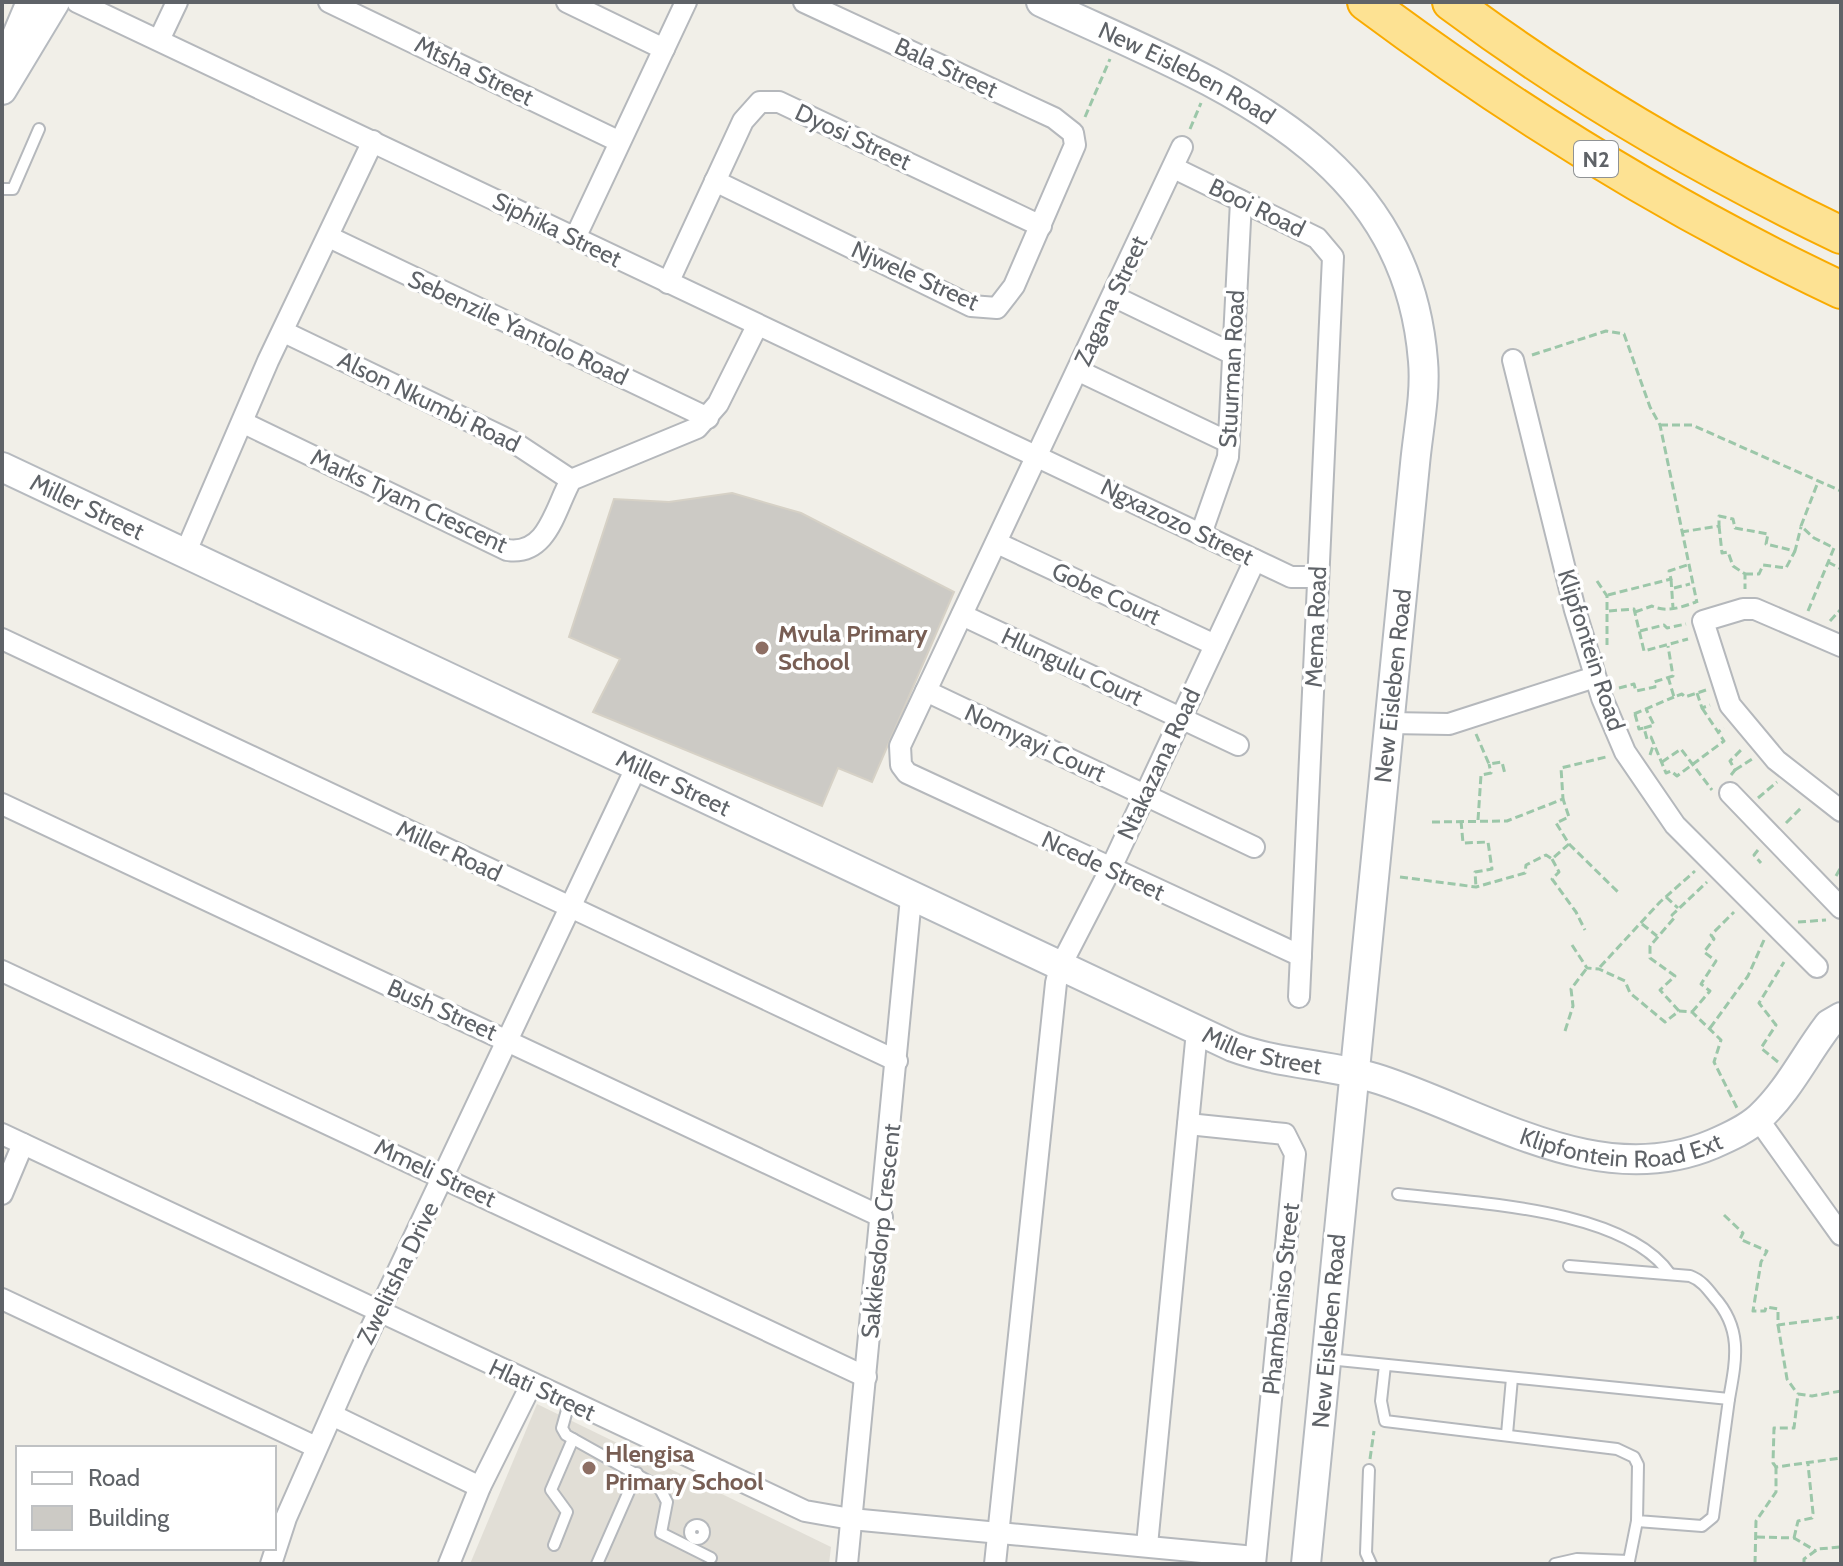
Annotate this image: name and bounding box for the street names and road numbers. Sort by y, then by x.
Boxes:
street label: New Eisleben Road [1094,15,1281,130]
street label: Mtsha Street [410,29,538,112]
street label: Bala Street [890,31,1002,104]
street label: Dyosi Street [791,97,916,176]
road number: N2 [1574,141,1618,177]
street label: Booi Road [1204,172,1310,243]
street label: Siphika Street [488,186,626,273]
street label: Zagana Street [1068,231,1153,370]
street label: Njwele Street [847,235,983,316]
street label: Sebenzile Yantolo Road [404,264,633,391]
street label: Stuurman Road [1213,289,1250,449]
street label: Alson Nkumbi Road [333,345,525,458]
street label: Marks Tyam Crescent [306,442,512,559]
street label: Miller Street [26,467,149,546]
street label: Ngxazozo Street [1096,472,1258,571]
street label: Gobe Court [1047,556,1165,631]
street label: Klipfontein Road [1552,565,1631,734]
street label: Mema Road [1299,566,1332,688]
street label: New Eisleben Road [1368,588,1417,784]
street label: Hlungulu Court [997,621,1147,712]
street label: Ntakazana Road [1111,683,1206,844]
street label: Nomyayi Court [960,697,1110,788]
street label: Miller Street [612,744,735,822]
street label: Miller Road [392,814,506,888]
street label: Ncede Street [1037,824,1169,907]
street label: Bush Street [383,973,501,1047]
street label: Miller Street [1198,1020,1324,1080]
street label: Klipfontein Road Ext [1516,1121,1727,1173]
street label: Sakkiesdorp Crescent [855,1122,906,1340]
street label: Mmeli Street [370,1132,500,1213]
street label: Zwelitsha Drive [351,1197,445,1349]
street label: Phambaniso Street [1256,1202,1305,1396]
street label: New Eisleben Road [1306,1233,1351,1429]
street label: Hlati Street [484,1352,600,1427]

